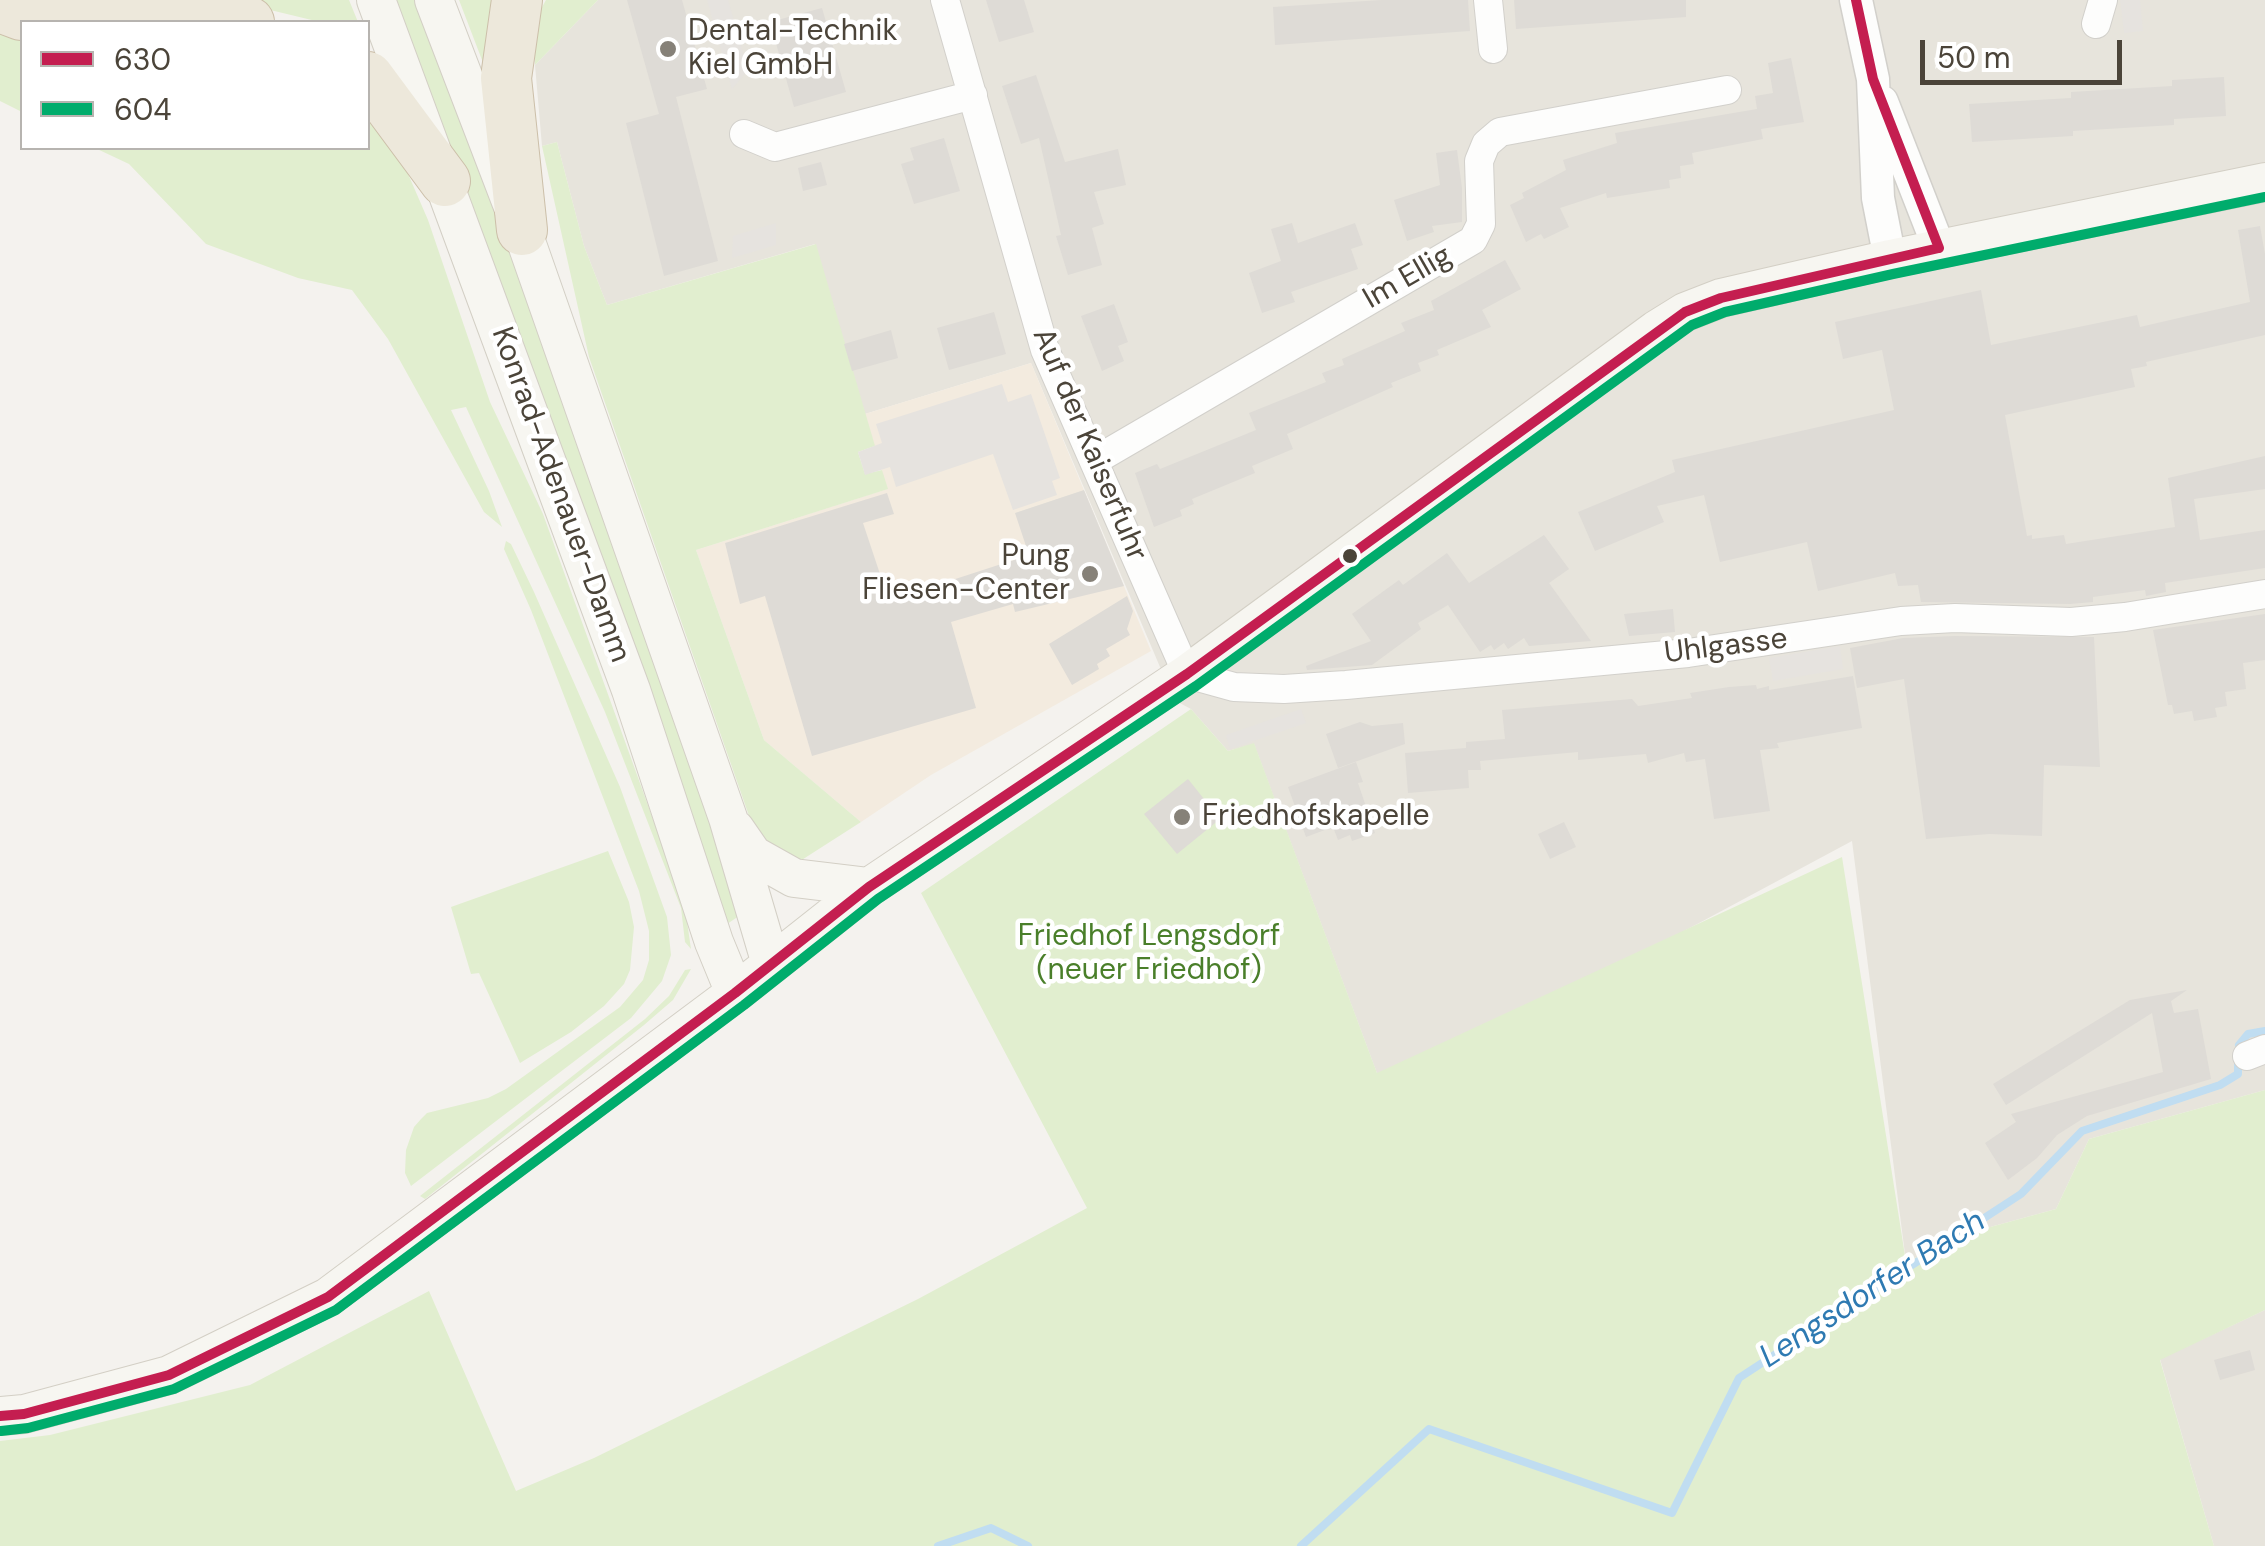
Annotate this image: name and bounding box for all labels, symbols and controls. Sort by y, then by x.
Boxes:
place label: Dental-Technik Kiel GmbH [688,14,898,84]
legend [20,20,370,150]
scale bar [1925,20,2128,82]
marker: Dental-Technik Kiel GmbH [657,38,679,60]
text: 50 m [1937,38,2011,77]
text: 630 [114,40,171,79]
text: 604 [114,90,172,129]
street label: Im Ellig [1357,238,1459,318]
street label: Konrad-Adenauer-Damm [483,323,637,667]
street label: Auf der Kaiserfuhr [1024,323,1154,567]
place label: Pung Fliesen-Center [862,539,1070,610]
unlabelled marker [1340,546,1360,566]
marker: Pung Fliesen-Center [1079,563,1101,585]
street label: Uhlgasse [1662,622,1790,672]
place label: Friedhofskapelle [1202,799,1429,835]
marker: Friedhofskapelle [1171,806,1193,828]
park label: Friedhof Lengsdorf (neuer Friedhof) [1018,919,1280,990]
water label: Lengsdorfer Bach [1753,1203,1993,1377]

